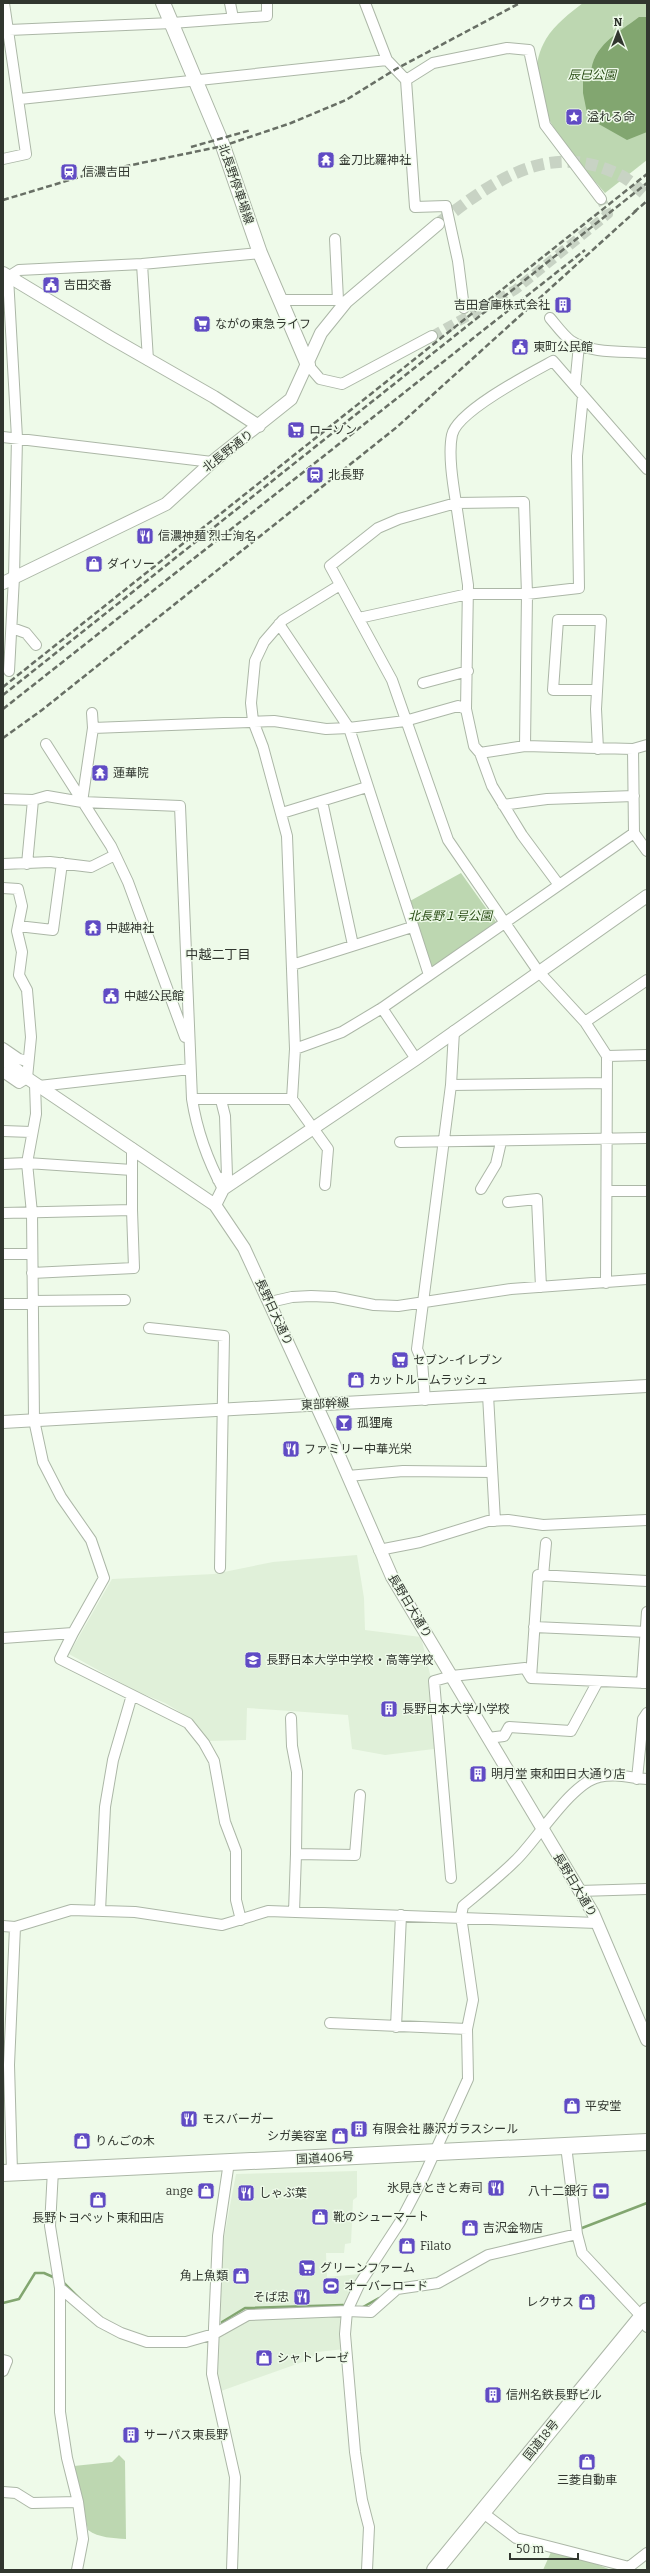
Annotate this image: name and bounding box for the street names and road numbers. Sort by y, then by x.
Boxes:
street label: 北長野停車場線 [216,142,256,226]
street label: 北長野通り [200,427,256,475]
street label: 長野日大通り [252,1276,296,1348]
street label: 東部幹線 [301,1396,349,1412]
street label: 長野日大通り [385,1572,435,1640]
street label: 長野日大通り [550,1851,600,1919]
street label: 国道406号 [296,2149,354,2167]
street label: 国道18号 [520,2417,562,2463]

